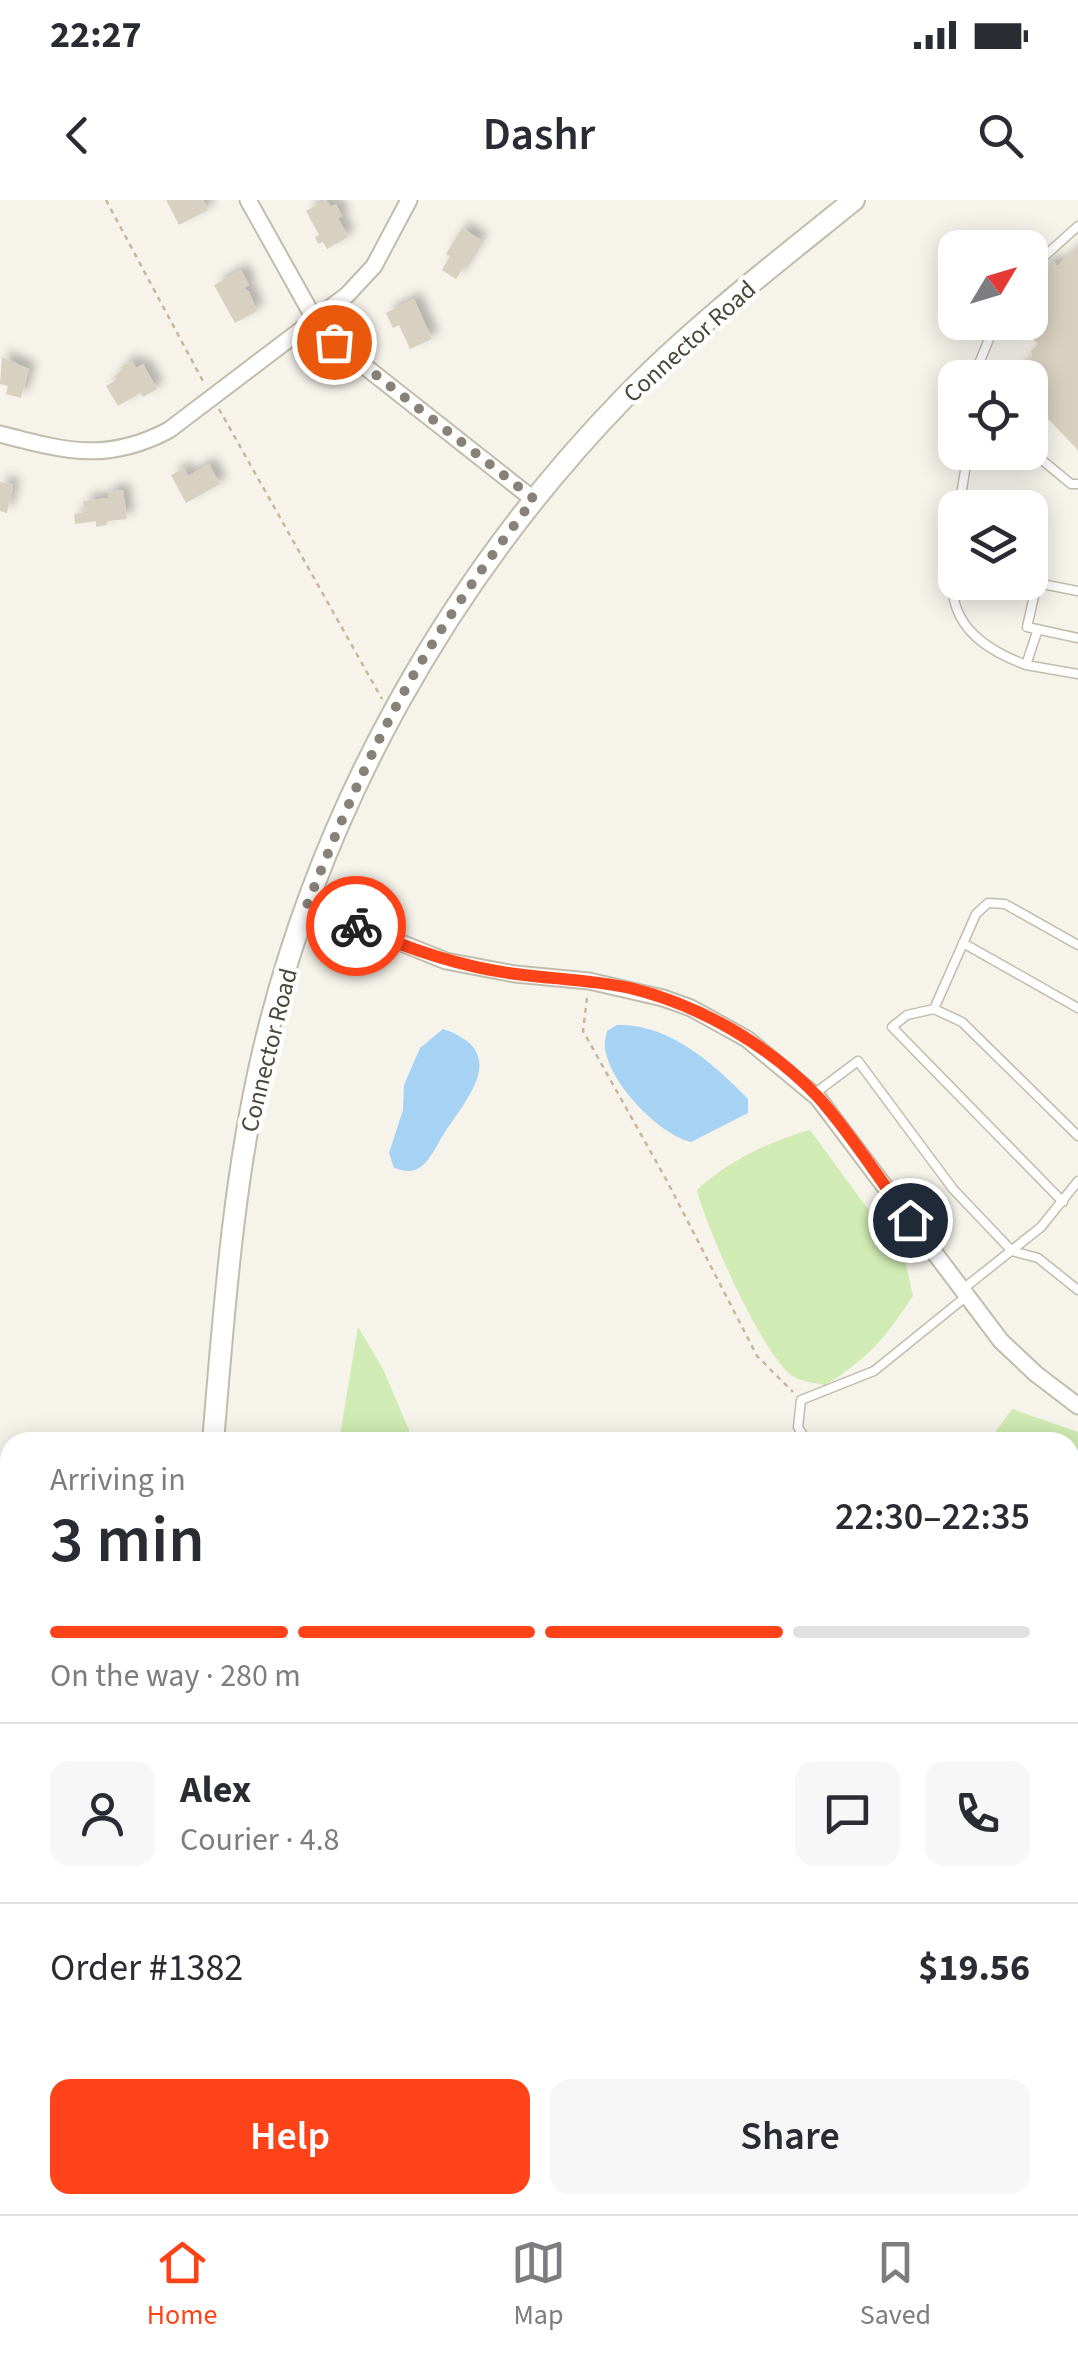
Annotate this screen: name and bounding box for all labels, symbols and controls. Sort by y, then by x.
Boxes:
text: 22:27 [50,8,142,62]
text: Dashr [483,103,595,167]
icon: back [50,108,105,163]
icon: search [973,108,1028,163]
north arrow [938,230,1048,340]
map controls [938,230,1048,600]
street label: Connector Road [615,272,764,411]
pin [292,300,377,385]
icon: bag [307,315,362,370]
button: locate [938,360,1048,470]
button: layers [938,490,1048,600]
courier [306,876,406,976]
icon: bike [329,899,384,954]
street label: Connector Road [231,965,307,1136]
pin [868,1178,953,1263]
icon: home [883,1193,938,1248]
text: Arriving in [50,1457,186,1503]
text: 22:30–22:35 [835,1490,1030,1544]
text: 3 min [50,1494,205,1587]
text: On the way · 280 m [50,1653,301,1699]
button: person [50,1761,155,1866]
button: chat [795,1761,900,1866]
button: phone [925,1761,1030,1866]
text: Alex [180,1763,251,1817]
text: Courier · 4.8 [180,1817,340,1863]
text: Order #1382 [50,1941,243,1995]
text: $19.56 [918,1941,1030,1995]
button: Help [50,2079,530,2194]
button: Share [550,2079,1030,2194]
tab: Home [147,2235,217,2335]
tab: Map [511,2235,566,2335]
tab: Saved [860,2235,931,2335]

